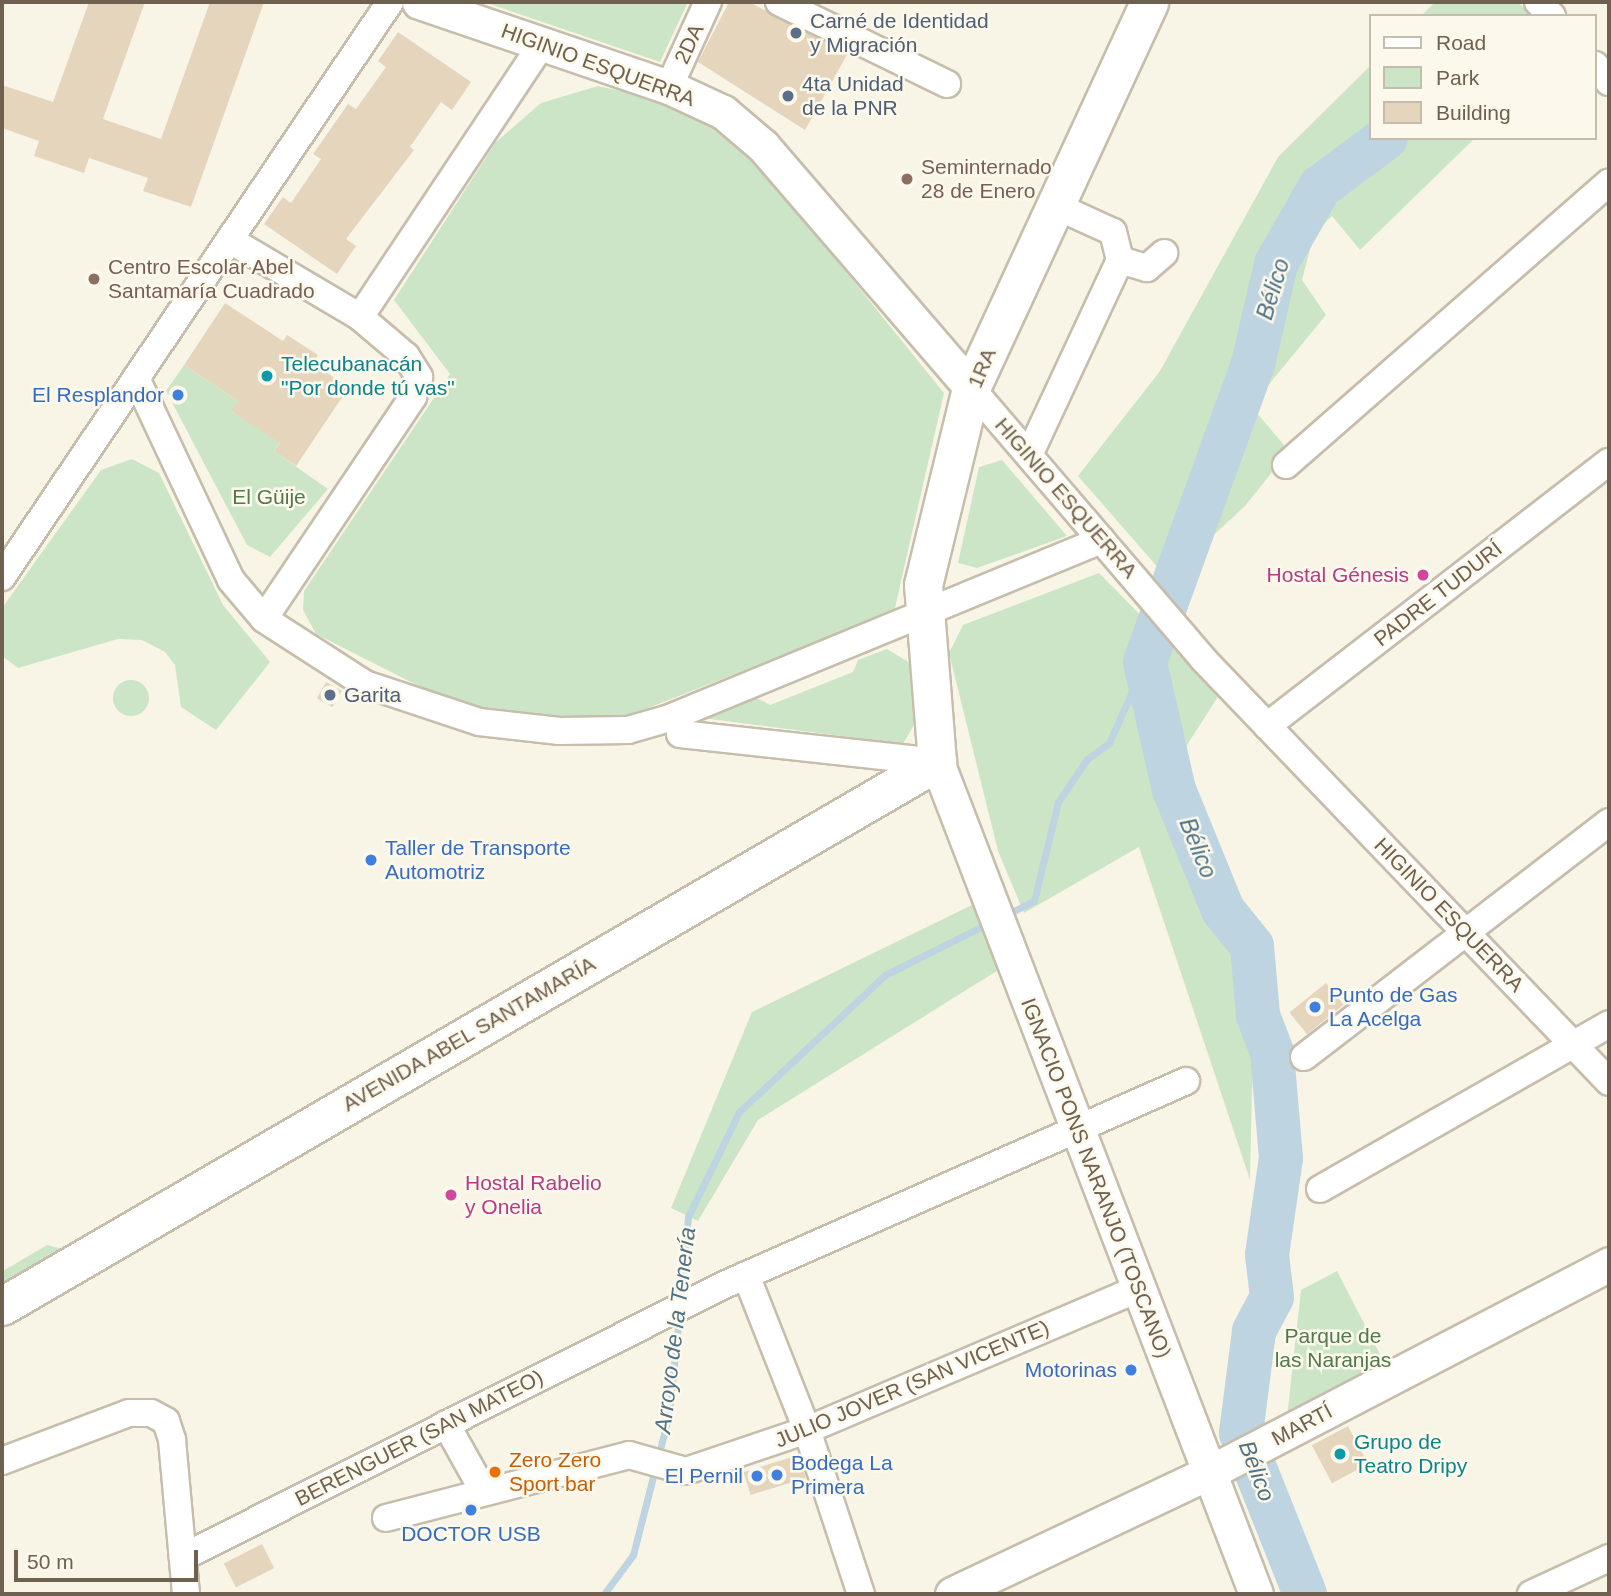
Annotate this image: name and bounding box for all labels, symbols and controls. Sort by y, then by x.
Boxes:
place label: Carné de Identidad y Migración [810,8,989,58]
legend [1370,14,1597,140]
street label: HIGINIO ESQUERRA [498,18,698,112]
street label: 2DA [669,20,709,68]
marker: Carné de Identidad y Migración [788,25,804,41]
text: Road [1436,31,1486,54]
text: Park [1436,66,1479,89]
place label: 4ta Unidad de la PNR [802,71,904,121]
marker: 4ta Unidad de la PNR [780,88,796,104]
text: Building [1436,101,1511,124]
place label: Seminternado 28 de Enero [921,154,1052,204]
marker: Seminternado 28 de Enero [899,171,915,187]
place label: Centro Escolar Abel Santamaría Cuadrado [108,254,315,304]
water label: Bélico [1251,255,1295,323]
marker: Centro Escolar Abel Santamaría Cuadrado [86,271,102,287]
street label: 1RA [962,344,1002,392]
place label: Telecubanacán "Por donde tú vas" [281,351,455,401]
marker: Telecubanacán "Por donde tú vas" [259,368,275,384]
place label: El Resplandor [32,382,164,408]
marker: El Resplandor [170,387,186,403]
street label: HIGINIO ESQUERRA [990,413,1142,583]
park label: El Güije [232,484,306,510]
street label: PADRE TUDURÍ [1369,536,1507,652]
place label: Hostal Génesis [1267,562,1409,588]
marker: Hostal Génesis [1415,567,1431,583]
place label: Garita [344,682,401,708]
marker: Garita [322,687,338,703]
water label: Bélico [1173,814,1223,882]
street label: HIGINIO ESQUERRA [1369,833,1529,997]
place label: Taller de Transporte Automotriz [385,835,571,885]
marker: Taller de Transporte Automotriz [363,852,379,868]
street label: AVENIDA ABEL SANTAMARÍA [337,950,601,1118]
place label: Punto de Gas La Acelga [1329,982,1457,1032]
street label: IGNACIO PONS NARANJO (TOSCANO) [1016,994,1176,1362]
marker: Punto de Gas La Acelga [1307,999,1323,1015]
place label: Hostal Rabelio y Onelia [465,1170,602,1220]
marker: Hostal Rabelio y Onelia [443,1187,459,1203]
water label: Arroyo de la Tenería [649,1225,701,1435]
street label: JULIO JOVER (SAN VICENTE) [771,1315,1053,1453]
park label: Parque de las Naranjas [1275,1323,1391,1373]
place label: Motorinas [1025,1357,1117,1383]
marker: Motorinas [1123,1362,1139,1378]
street label: BERENGUER (SAN MATEO) [291,1364,547,1512]
street label: MARTÍ [1267,1399,1337,1451]
place label: Grupo de Teatro Dripy [1354,1429,1467,1479]
water label: Bélico [1233,1437,1281,1505]
marker: Grupo de Teatro Dripy [1332,1446,1348,1462]
place label: Zero Zero Sport bar [509,1447,601,1497]
place label: Bodega La Primera [791,1450,893,1500]
place label: El Pernil [665,1463,743,1489]
marker: Zero Zero Sport bar [487,1464,503,1480]
marker: Bodega La Primera [769,1467,785,1483]
marker: El Pernil [749,1468,765,1484]
marker: DOCTOR USB [463,1502,479,1518]
place label: DOCTOR USB [401,1521,541,1547]
scale bar [18,1536,201,1580]
text: 50 m [27,1550,74,1573]

